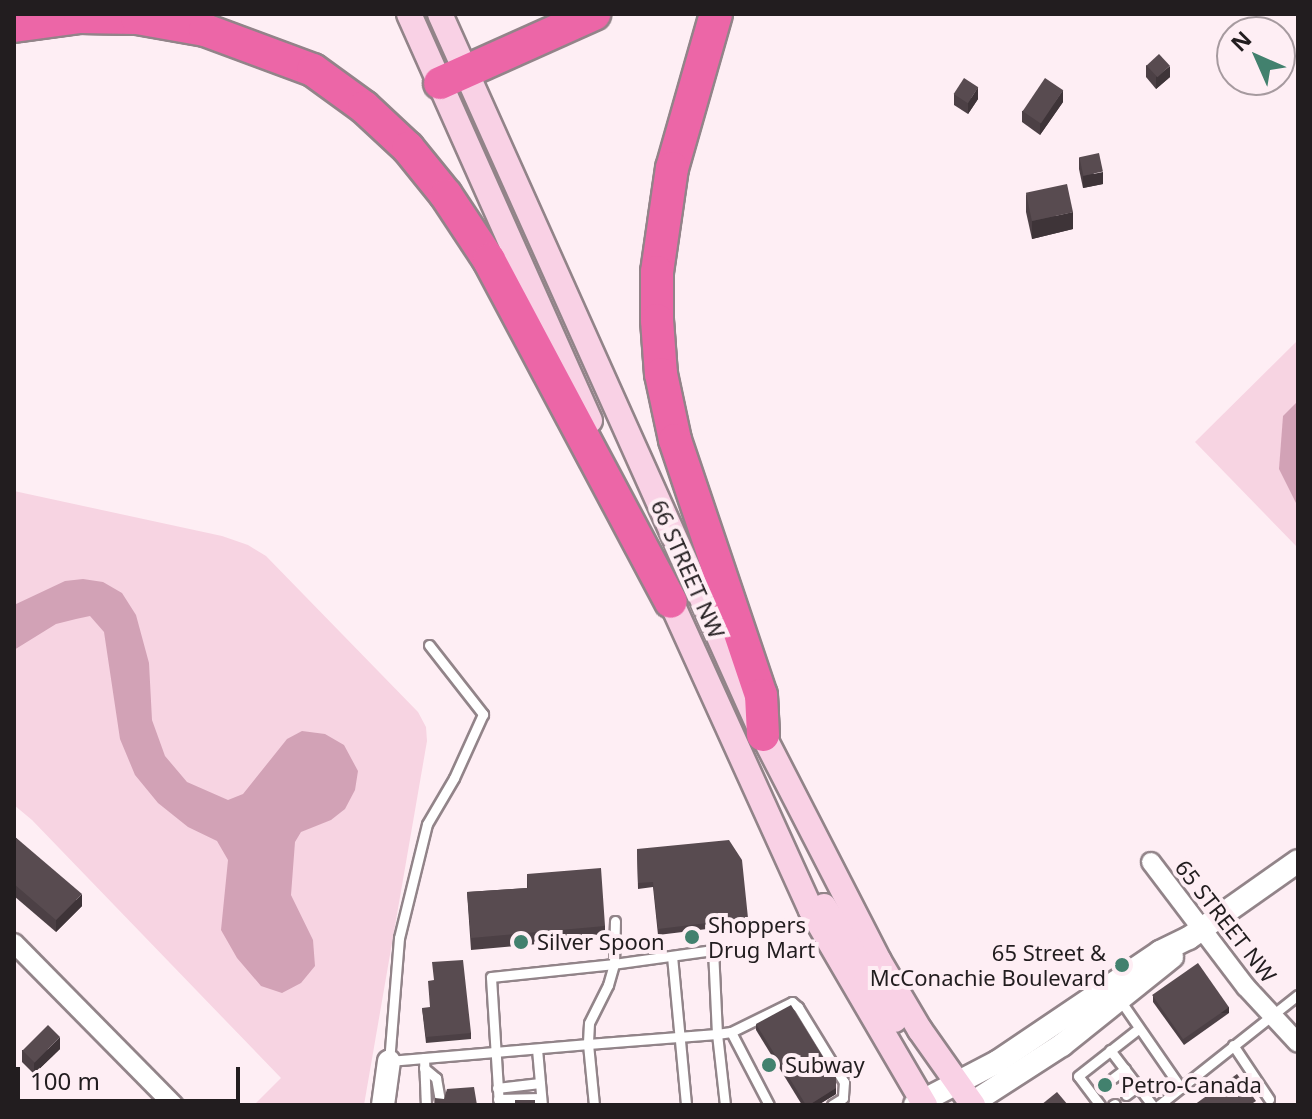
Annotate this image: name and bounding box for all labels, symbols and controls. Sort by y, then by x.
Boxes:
north arrow [1216,16,1296,96]
text: N [1224,24,1257,57]
street label: 66 STREET NW [646,496,730,642]
street label: 65 STREET NW [1170,854,1282,988]
place label: Shoppers Drug Mart [708,911,815,962]
marker: Shoppers Drug Mart [683,928,701,946]
place label: Silver Spoon [537,929,665,955]
marker: Silver Spoon [512,933,530,951]
place label: 65 Street & McConachie Boulevard [870,939,1106,990]
marker: 65 Street & McConachie Boulevard [1113,956,1131,974]
scale bar [20,1051,244,1101]
place label: Subway [785,1052,865,1078]
marker: Subway [760,1056,778,1074]
text: 100 m [30,1064,100,1097]
place label: Petro-Canada [1121,1072,1262,1098]
marker: Petro-Canada [1096,1076,1114,1094]

